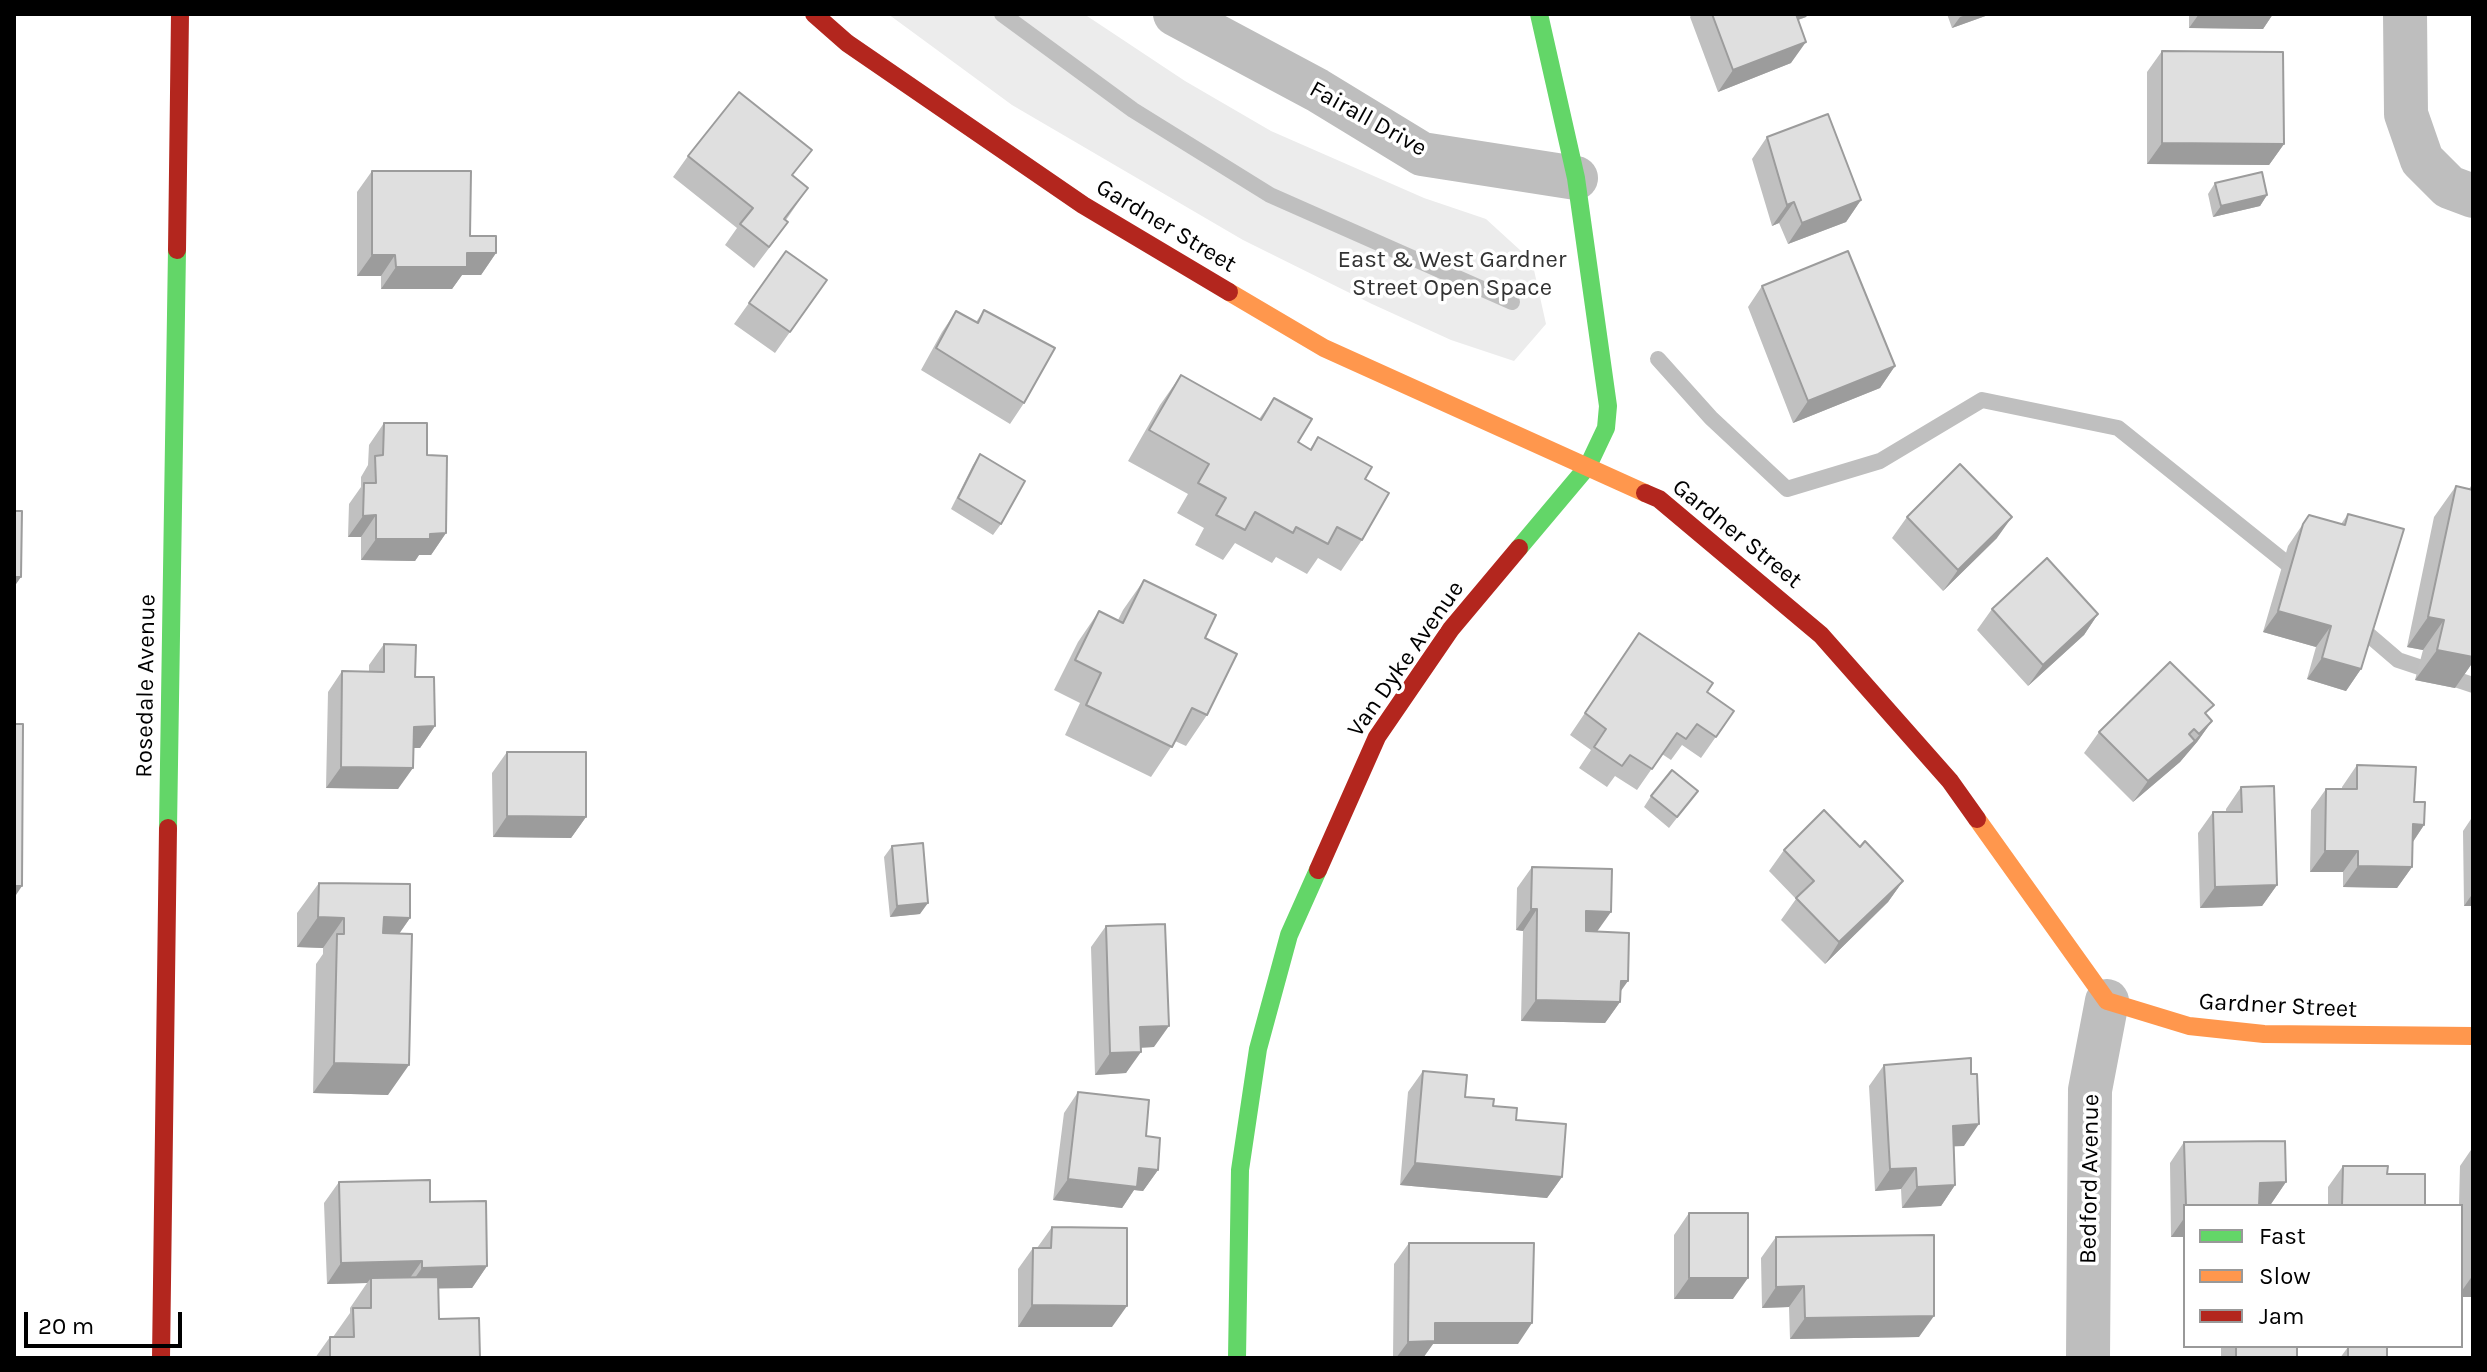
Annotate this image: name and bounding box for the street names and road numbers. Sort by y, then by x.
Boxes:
street label: Fairall Drive [1304,75,1432,163]
street label: Gardner Street [1091,173,1241,279]
street label: Gardner Street [1666,473,1808,595]
street label: Van Dyke Avenue [1342,576,1470,742]
street label: Rosedale Avenue [130,594,162,778]
street label: Gardner Street [2198,987,2358,1025]
street label: Bedford Avenue [2074,1094,2106,1264]

